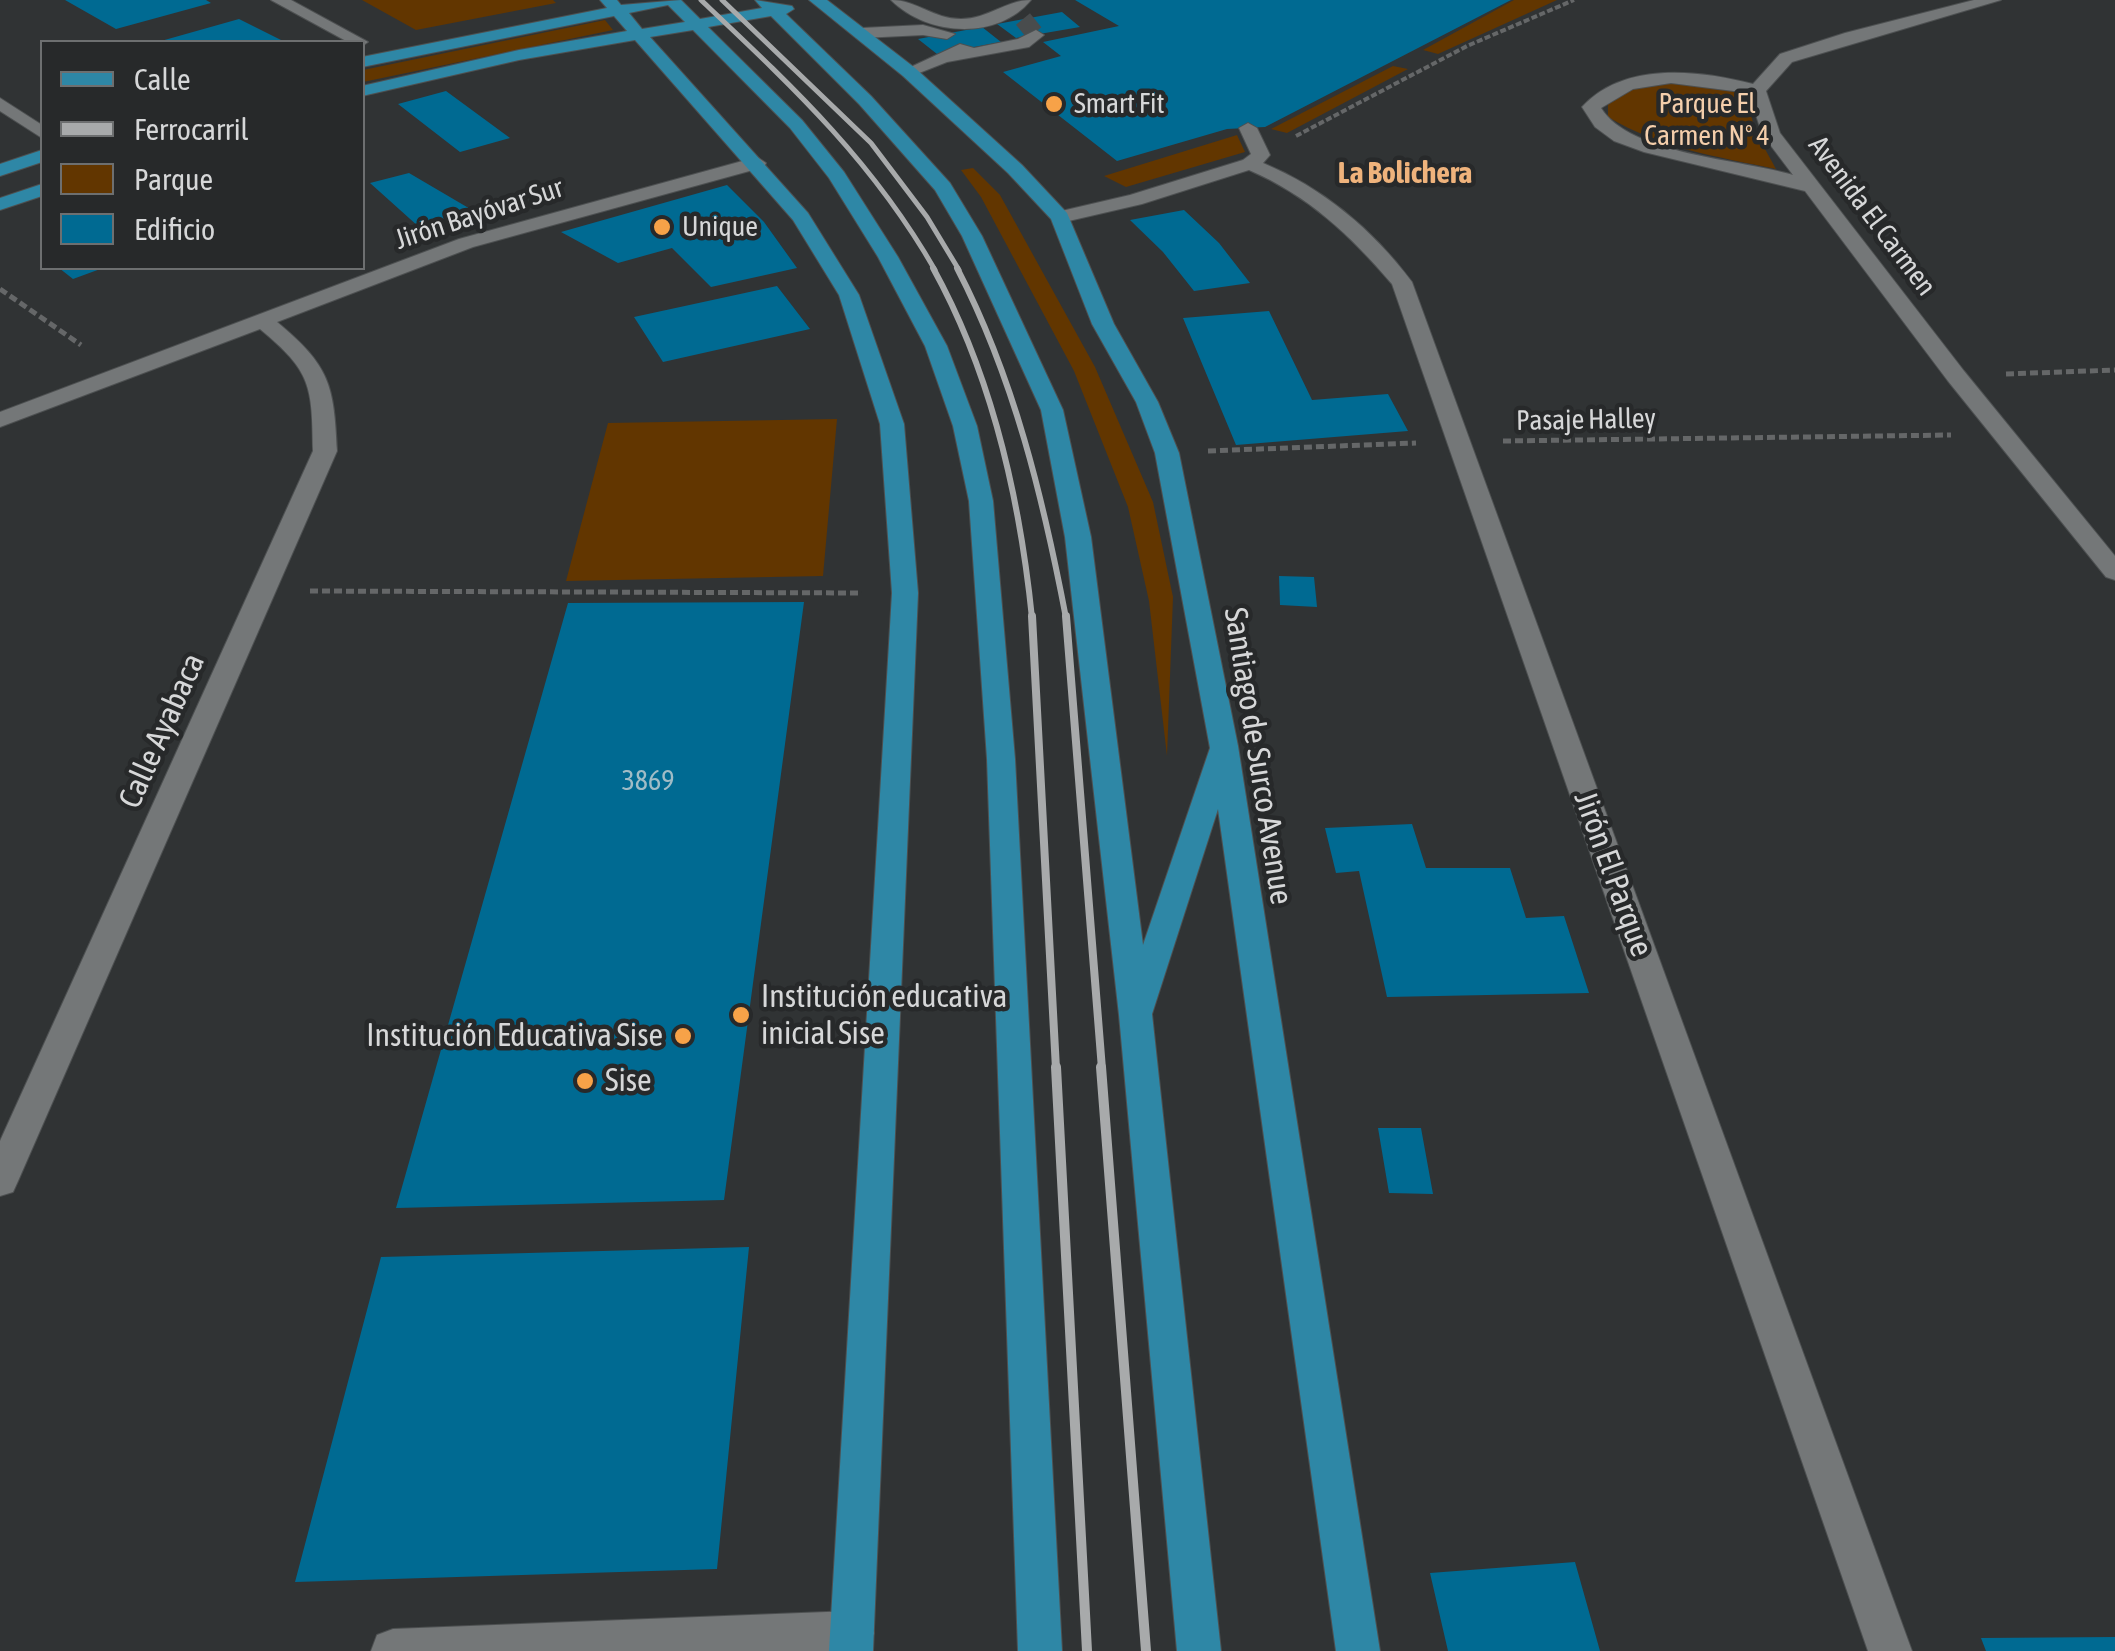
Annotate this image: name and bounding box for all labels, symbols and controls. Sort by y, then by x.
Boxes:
legend [40,40,365,270]
text: Calle [134,62,191,96]
place label: Smart Fit [1074,87,1165,121]
park label: Parque El Carmen N° 4 [1644,87,1770,153]
marker: Smart Fit [1043,93,1065,115]
text: Ferrocarril [134,112,249,146]
street label: Avenida El Carmen [1801,129,1943,303]
district label: La Bolichera [1338,156,1472,192]
text: Parque [134,162,213,196]
street label: Jirón Bayóvar Sur [391,171,567,257]
place label: Unique [682,210,758,244]
text: Edificio [134,212,215,246]
marker: Unique [651,216,673,238]
street label: Pasaje Halley [1516,402,1656,438]
street label: Santiago de Surco Avenue [1216,605,1300,907]
street label: Calle Ayabaca [111,648,213,814]
house number: 3869 [622,764,674,798]
street label: Jirón El Parque [1565,786,1661,962]
place label: Institución educativa inicial Sise [761,978,1007,1053]
marker: Institución educativa inicial Sise [730,1004,752,1026]
place label: Institución Educativa Sise [366,1017,663,1055]
marker: Institución Educativa Sise [672,1025,694,1047]
place label: Sise [605,1062,652,1100]
marker: Sise [574,1070,596,1092]

